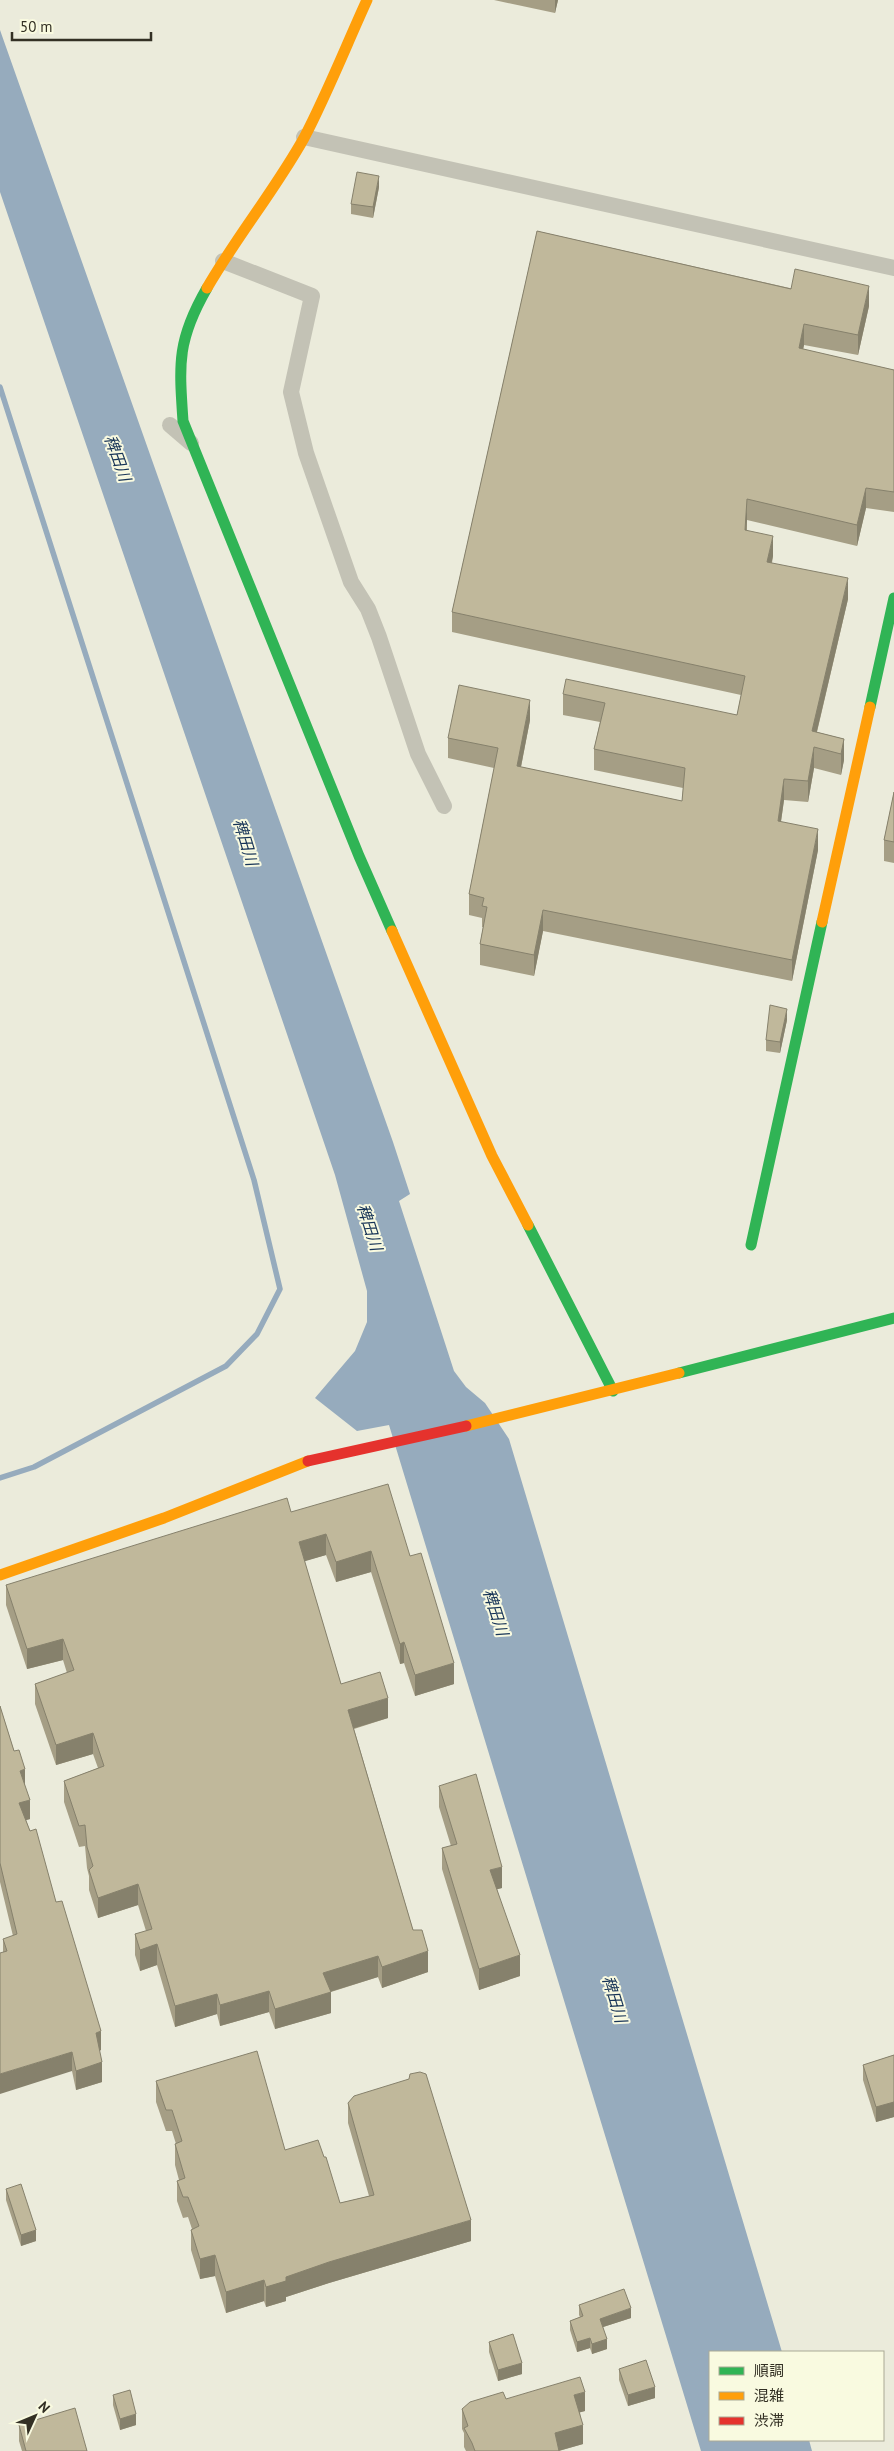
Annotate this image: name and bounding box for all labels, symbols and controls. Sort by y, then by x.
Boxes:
scale bar [12,10,151,42]
text: 50 m [20,17,53,36]
water label: 稗田川 [100,432,136,486]
water label: 稗田川 [229,816,263,870]
water label: 稗田川 [353,1201,388,1255]
water label: 稗田川 [479,1586,514,1640]
water label: 稗田川 [598,1973,632,2027]
legend [709,2351,884,2441]
text: 順調 [754,2361,784,2380]
text: 混雑 [754,2386,784,2405]
north arrow [10,2391,60,2441]
text: N [35,2397,54,2417]
text: 渋滞 [754,2411,784,2430]

